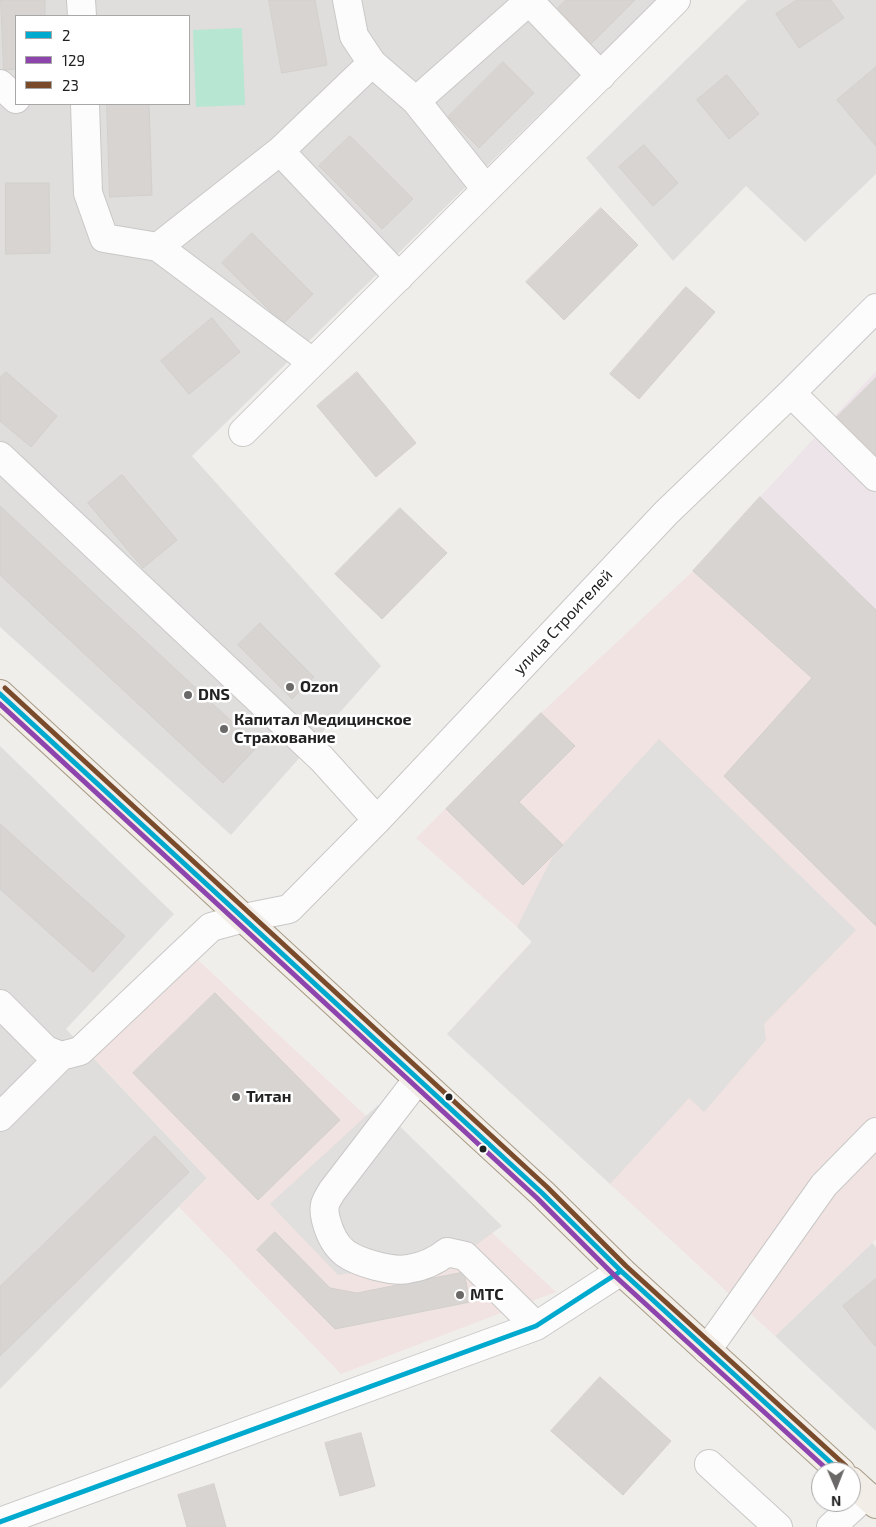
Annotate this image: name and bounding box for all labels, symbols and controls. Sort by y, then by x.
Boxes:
legend [15,15,190,105]
text: 2 [62,26,70,44]
text: 129 [62,51,85,69]
text: 23 [62,76,79,94]
street label: улица Строителей [509,566,617,678]
place label: Ozon [300,677,338,697]
marker: Ozon [284,681,296,693]
place label: DNS [198,685,230,705]
marker: DNS [182,689,194,701]
place label: Капитал Медицинское Страхование [234,710,412,748]
marker: Капитал Медицинское Страхование [218,723,230,735]
place label: Титан [246,1087,291,1107]
marker: Титан [230,1091,242,1103]
unlabelled marker [444,1092,454,1102]
unlabelled marker [478,1144,488,1154]
place label: МТС [470,1285,504,1305]
marker: МТС [454,1289,466,1301]
north arrow [811,1462,861,1512]
text: N [831,1493,841,1510]

